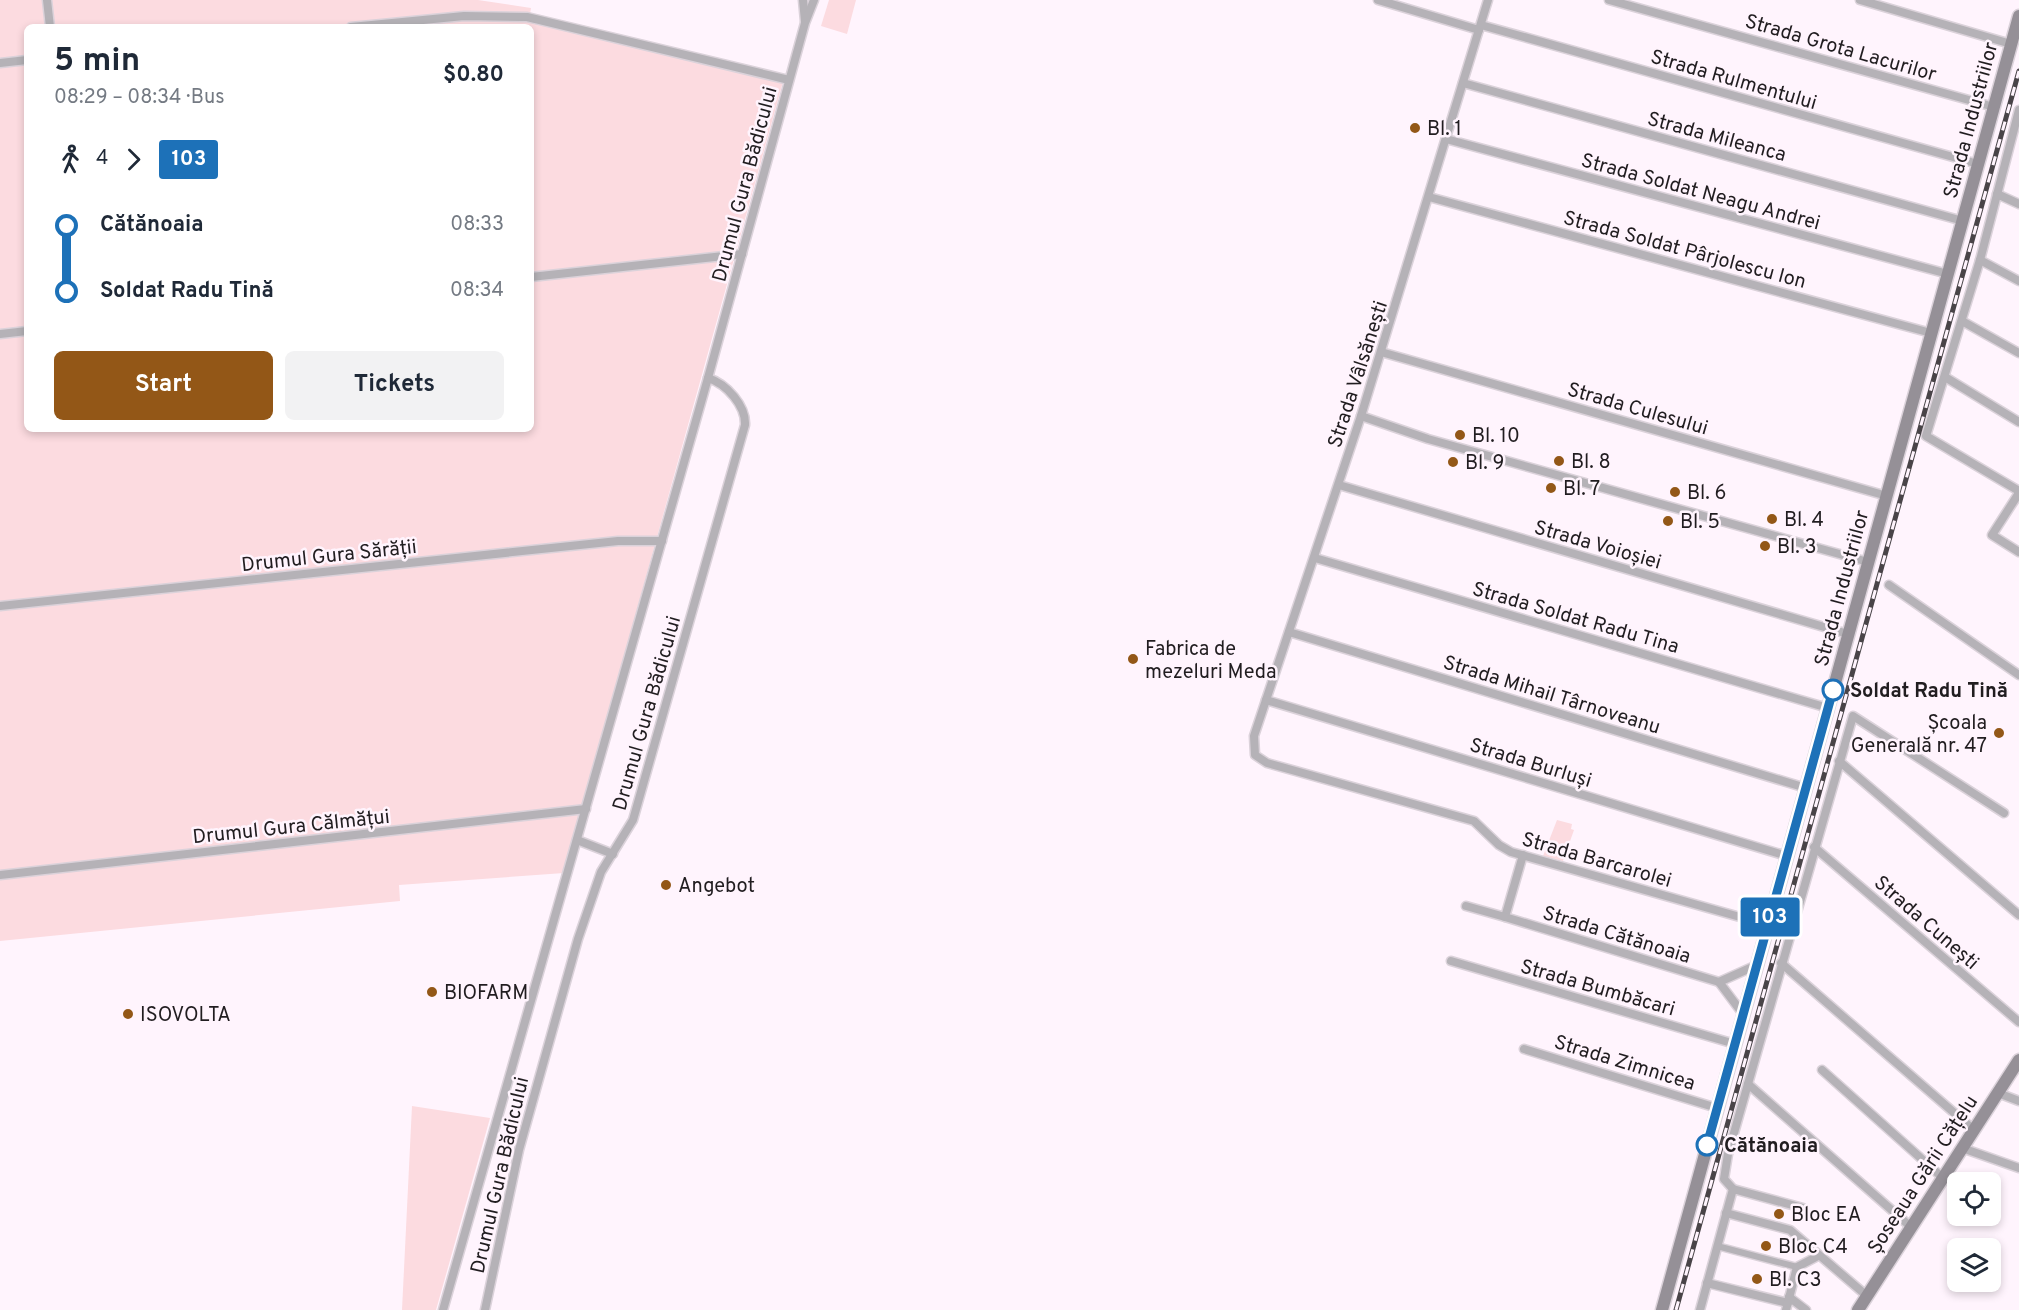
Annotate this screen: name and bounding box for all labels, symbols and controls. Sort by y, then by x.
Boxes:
street label: Strada Grota Lacurilor [1742,9,1939,89]
street label: Strada Industriilor [1939,39,2005,202]
text: 5 min [54,41,140,83]
street label: Strada Rulmentului [1647,45,1820,117]
text: $0.80 [443,62,504,89]
street label: Drumul Gura Bădicului [707,84,785,285]
text: 08:29 – 08:34 · Bus [54,85,225,111]
street label: Strada Mileanca [1644,107,1789,169]
place label: Bl. 1 [1427,117,1462,143]
marker: Bl. 1 [1408,121,1422,135]
icon: walk [54,143,87,176]
icon: forward [117,143,150,176]
text: 4 [96,146,108,172]
text: 103 [171,146,206,173]
street label: Strada Soldat Neagu Andrei [1578,148,1823,237]
street label: Strada Soldat Pârjolescu Ion [1560,206,1809,296]
text: Cătănoaia [100,212,204,239]
text: 08:33 [450,212,504,238]
text: Soldat Radu Tină [100,278,274,305]
text: 08:34 [450,278,504,304]
street label: Strada Vâlsănești [1323,298,1395,452]
button: Start [54,351,273,420]
button: Tickets [285,351,504,420]
street label: Strada Culesului [1564,377,1711,442]
place label: Bl. 10 [1472,424,1520,450]
marker: Bl. 10 [1453,428,1467,442]
place label: Bl. 8 [1571,450,1611,476]
place label: Bl. 9 [1465,451,1505,477]
marker: Bl. 8 [1552,454,1566,468]
marker: Bl. 9 [1446,455,1460,469]
place label: Bl. 7 [1563,477,1600,503]
marker: Bl. 7 [1544,481,1558,495]
place label: Bl. 6 [1687,481,1727,507]
marker: Bl. 6 [1668,485,1682,499]
street label: Strada Industriilor [1810,507,1876,670]
place label: Bl. 4 [1784,508,1824,534]
place label: Bl. 5 [1680,510,1720,536]
marker: Bl. 4 [1765,512,1779,526]
marker: Bl. 5 [1661,514,1675,528]
street label: Strada Voioșiei [1531,515,1664,576]
street label: Drumul Gura Sărății [240,535,418,579]
place label: Bl. 3 [1777,535,1817,561]
marker: Bl. 3 [1758,539,1772,553]
street label: Strada Soldat Radu Tina [1469,577,1682,661]
street label: Drumul Gura Bădicului [608,613,688,814]
place label: Fabrica de mezeluri Meda [1145,637,1277,686]
street label: Strada Mihail Târnoveanu [1440,650,1663,741]
marker: Fabrica de mezeluri Meda [1126,652,1140,666]
marker: Soldat Radu Tină [1822,679,1844,701]
place label: Soldat Radu Tină [1850,679,2008,705]
place label: Școala Generală nr. 47 [1851,711,1987,760]
marker: Școala Generală nr. 47 [1992,726,2006,740]
street label: Strada Burluși [1466,733,1595,795]
street label: Drumul Gura Călmățui [191,805,391,851]
street label: Strada Barcarolei [1519,827,1674,895]
street label: Strada Cunești [1868,871,1984,976]
place label: Angebot [678,874,755,900]
marker: Angebot [659,878,673,892]
line badge: 103 [1736,898,1804,936]
street label: Strada Cătănoaia [1539,901,1694,971]
text: 103 [1753,904,1787,931]
street label: Strada Bumbăcari [1517,954,1678,1023]
place label: BIOFARM [444,981,528,1007]
marker: BIOFARM [425,985,439,999]
place label: ISOVOLTA [140,1003,231,1029]
marker: ISOVOLTA [121,1007,135,1021]
street label: Strada Zimnicea [1551,1030,1698,1098]
street label: Drumul Gura Bădicului [466,1075,536,1276]
street label: Șoseaua Gării Cățelu [1863,1091,1985,1260]
marker: Cătănoaia [1696,1134,1718,1156]
place label: Cătănoaia [1724,1134,1818,1160]
map controls [1947,1172,2001,1292]
button: locate [1947,1172,2001,1226]
place label: Bloc EA [1791,1203,1861,1229]
marker: Bloc EA [1772,1207,1786,1221]
place label: Bloc C4 [1778,1235,1848,1261]
button: layers [1947,1238,2001,1292]
marker: Bloc C4 [1759,1239,1773,1253]
place label: Bl. C3 [1769,1268,1822,1294]
marker: Bl. C3 [1750,1272,1764,1286]

